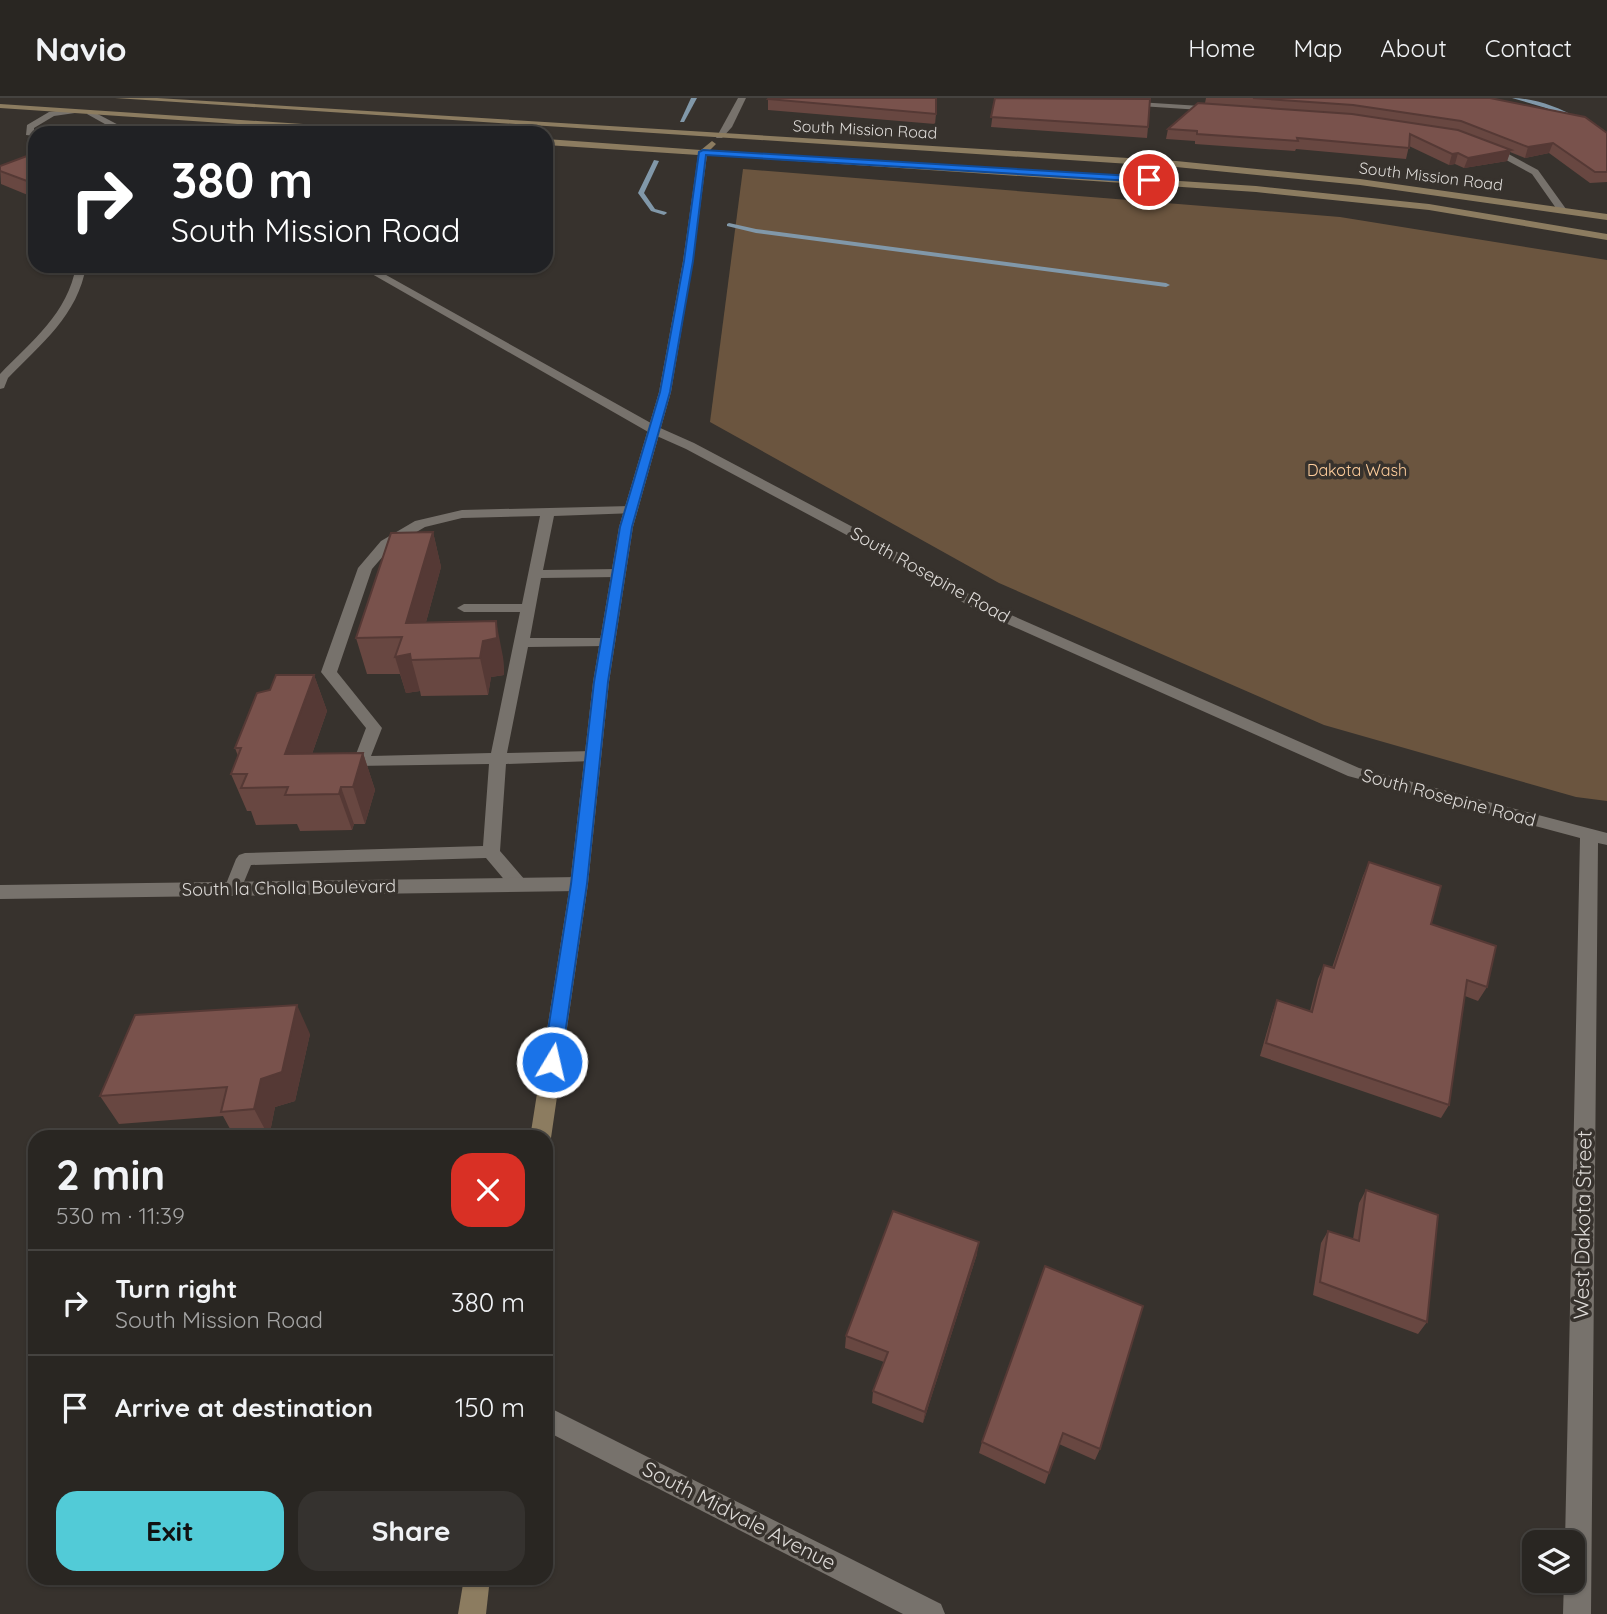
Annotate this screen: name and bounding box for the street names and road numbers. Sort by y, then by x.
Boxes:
street label: South Mission Road [792,115,938,143]
street label: South Mission Road [1358,157,1504,195]
street label: South Rosepine Road [846,521,1014,628]
street label: South Rosepine Road [1360,763,1538,832]
street label: South la Cholla Boulevard [182,874,396,901]
street label: West Dakota Street [1567,1130,1597,1320]
street label: South Midvale Avenue [638,1455,841,1575]

